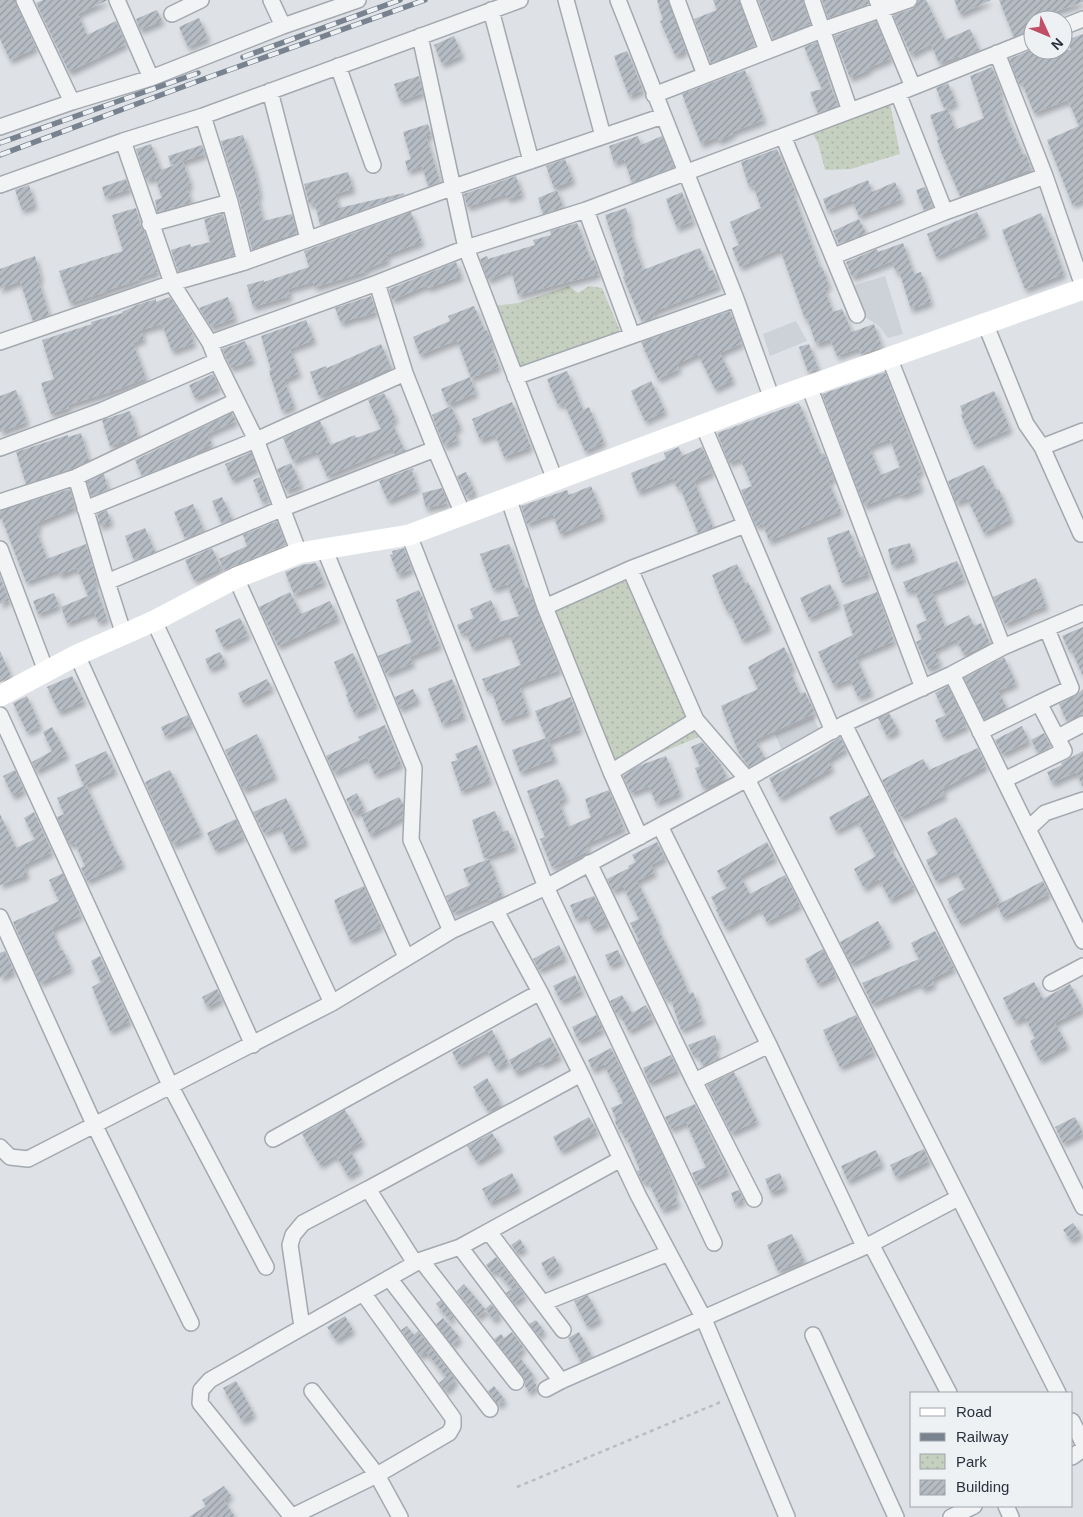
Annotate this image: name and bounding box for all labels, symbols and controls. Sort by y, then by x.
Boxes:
north arrow [1023,10,1073,60]
text: N [1048,35,1067,53]
legend [910,1392,1073,1507]
text: Road [956,1403,992,1420]
text: Railway [956,1428,1009,1445]
text: Park [956,1453,987,1470]
text: Building [956,1478,1009,1495]

